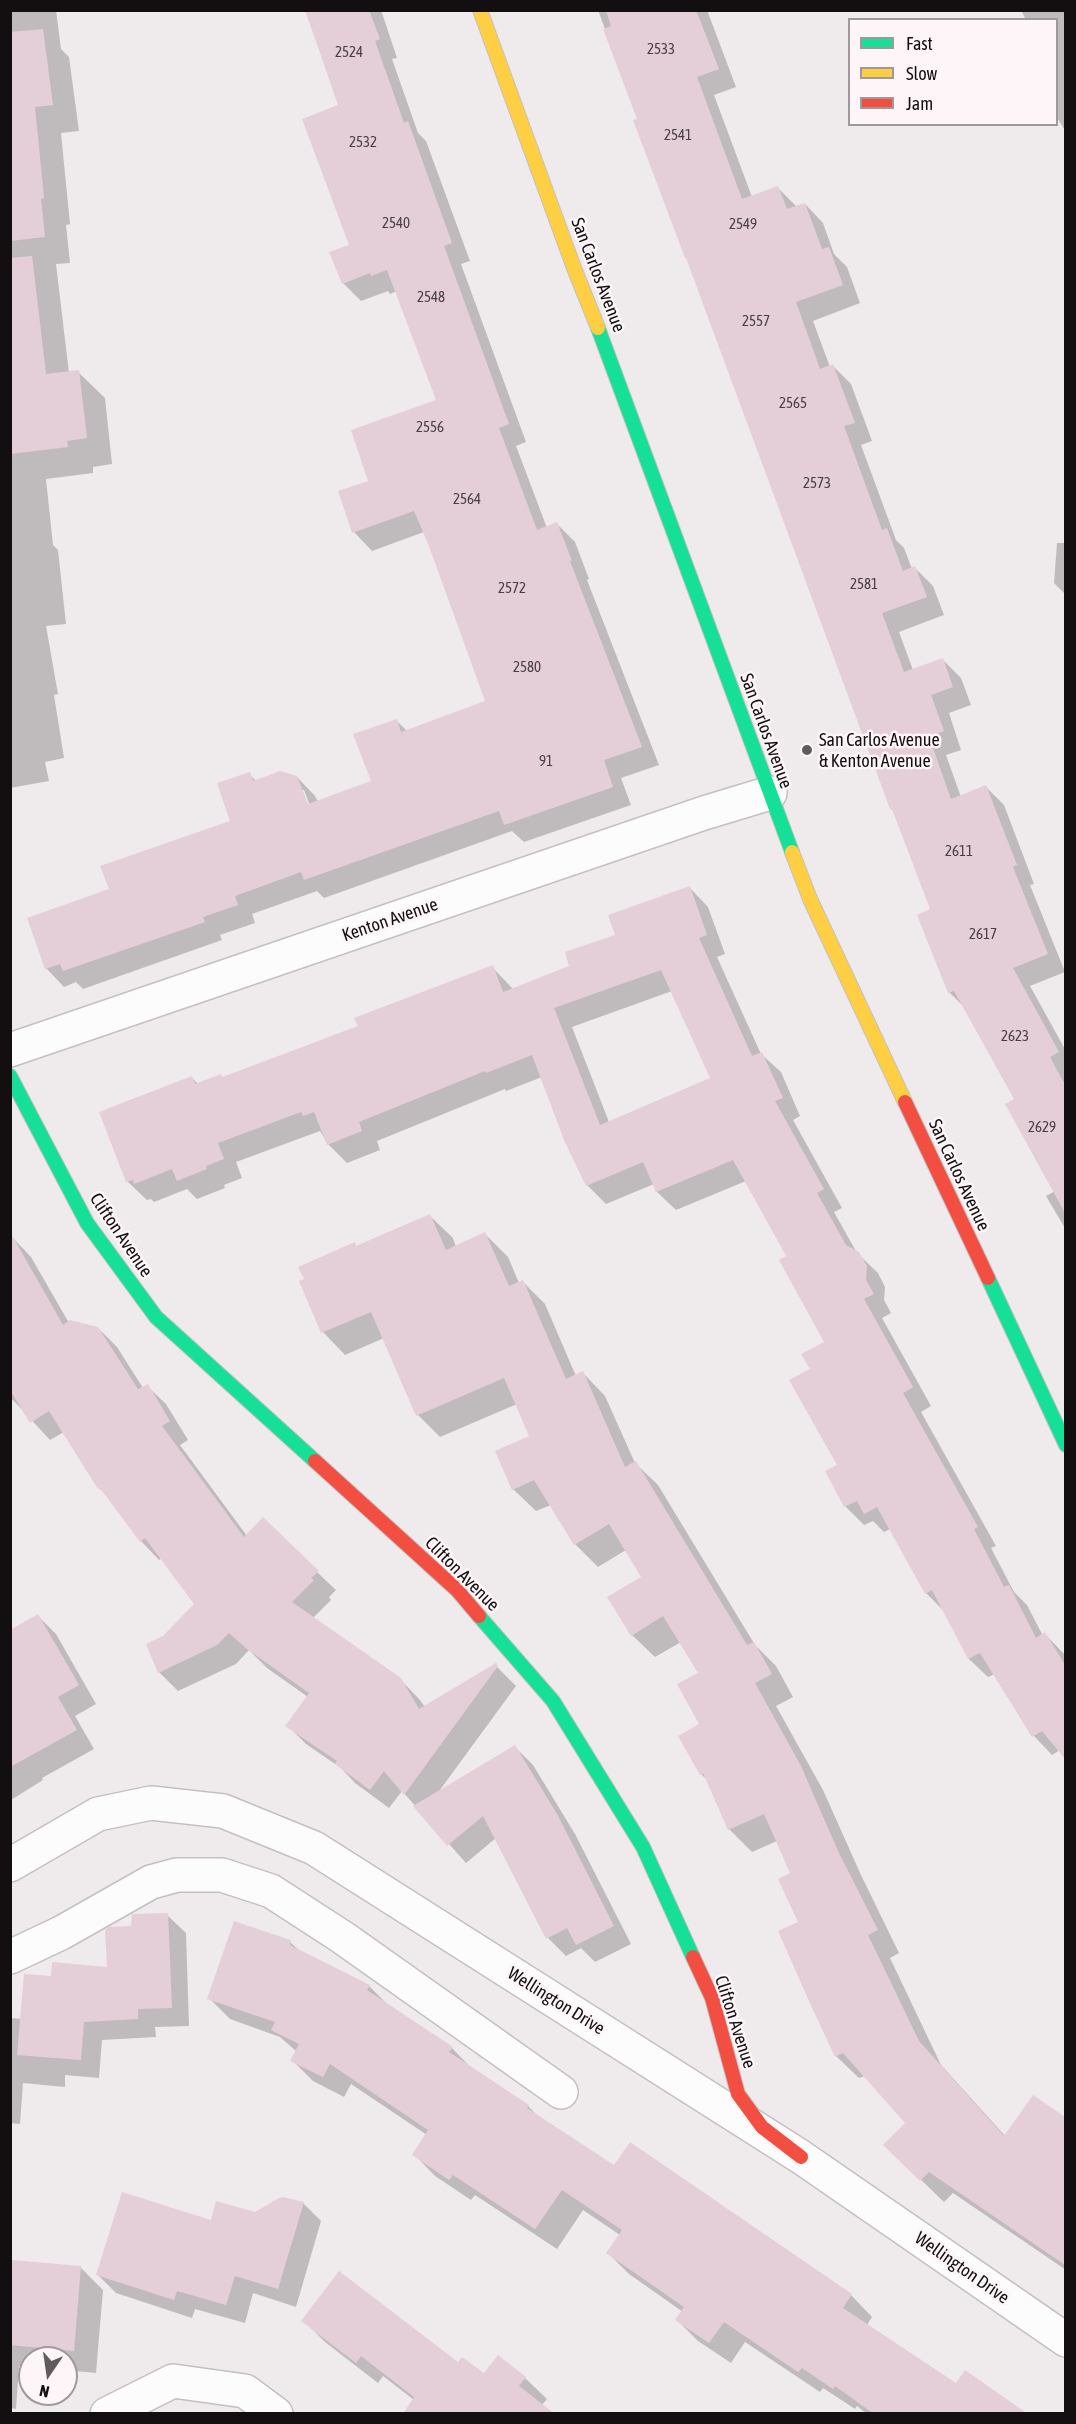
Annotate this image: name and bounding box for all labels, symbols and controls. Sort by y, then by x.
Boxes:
legend [848,18,1058,126]
text: Fast [906,33,933,54]
house number: 2533 [647,40,675,58]
house number: 2524 [335,43,363,61]
text: Slow [906,63,937,84]
text: Jam [906,93,933,114]
house number: 2541 [664,126,692,144]
house number: 2532 [349,133,377,151]
house number: 2540 [382,214,410,232]
street label: San Carlos Avenue [566,215,630,335]
house number: 2549 [729,215,757,233]
house number: 2548 [417,288,445,306]
house number: 2557 [742,312,770,330]
house number: 2565 [779,394,807,412]
house number: 2556 [416,418,444,436]
house number: 2573 [803,474,831,492]
house number: 2564 [453,490,481,508]
house number: 2581 [850,575,878,593]
house number: 2572 [498,579,526,597]
house number: 2580 [513,658,541,676]
street label: San Carlos Avenue [735,671,797,791]
place label: San Carlos Avenue & Kenton Avenue [819,729,940,771]
marker: San Carlos Avenue & Kenton Avenue [800,743,814,757]
house number: 91 [539,752,553,770]
house number: 2611 [945,842,973,860]
street label: Kenton Avenue [339,894,441,946]
house number: 2617 [969,925,997,943]
house number: 2623 [1001,1027,1029,1045]
street label: San Carlos Avenue [924,1116,994,1234]
house number: 2629 [1028,1118,1056,1136]
street label: Clifton Avenue [85,1189,157,1281]
street label: Clifton Avenue [420,1532,504,1616]
street label: Wellington Drive [503,1963,609,2039]
street label: Clifton Avenue [710,1973,760,2071]
street label: Wellington Drive [911,2227,1013,2309]
north arrow [18,2346,78,2406]
text: N [38,2382,51,2401]

